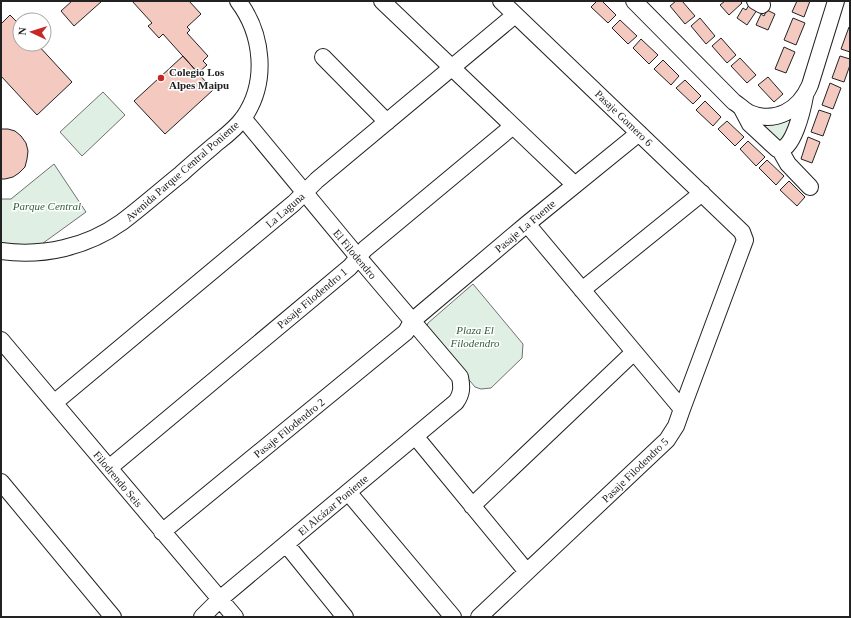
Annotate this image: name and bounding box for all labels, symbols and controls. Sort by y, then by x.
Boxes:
north arrow [12,12,52,52]
text: N [16,27,28,36]
place label: Colegio Los Alpes Maipu [169,66,229,91]
marker: Colegio Los Alpes Maipu [156,73,166,83]
street label: Pasaje Gomero 6 [593,88,656,149]
street label: Avenida Parque Central Poniente [123,118,241,223]
street label: La Laguna [263,190,307,230]
street label: Pasaje La Fuente [492,197,558,255]
park label: Parque Central [12,200,81,212]
street label: El Filodendro [331,227,379,282]
street label: Pasaje Filodendro 1 [275,265,349,331]
park label: Plaza El Filodendro [449,324,500,349]
street label: Pasaje Filodendro 2 [251,396,327,460]
street label: Pasaje Filodendro 5 [599,435,671,505]
street label: Filodrendo Seis [91,449,145,509]
street label: El Alcázar Poniente [296,472,370,538]

